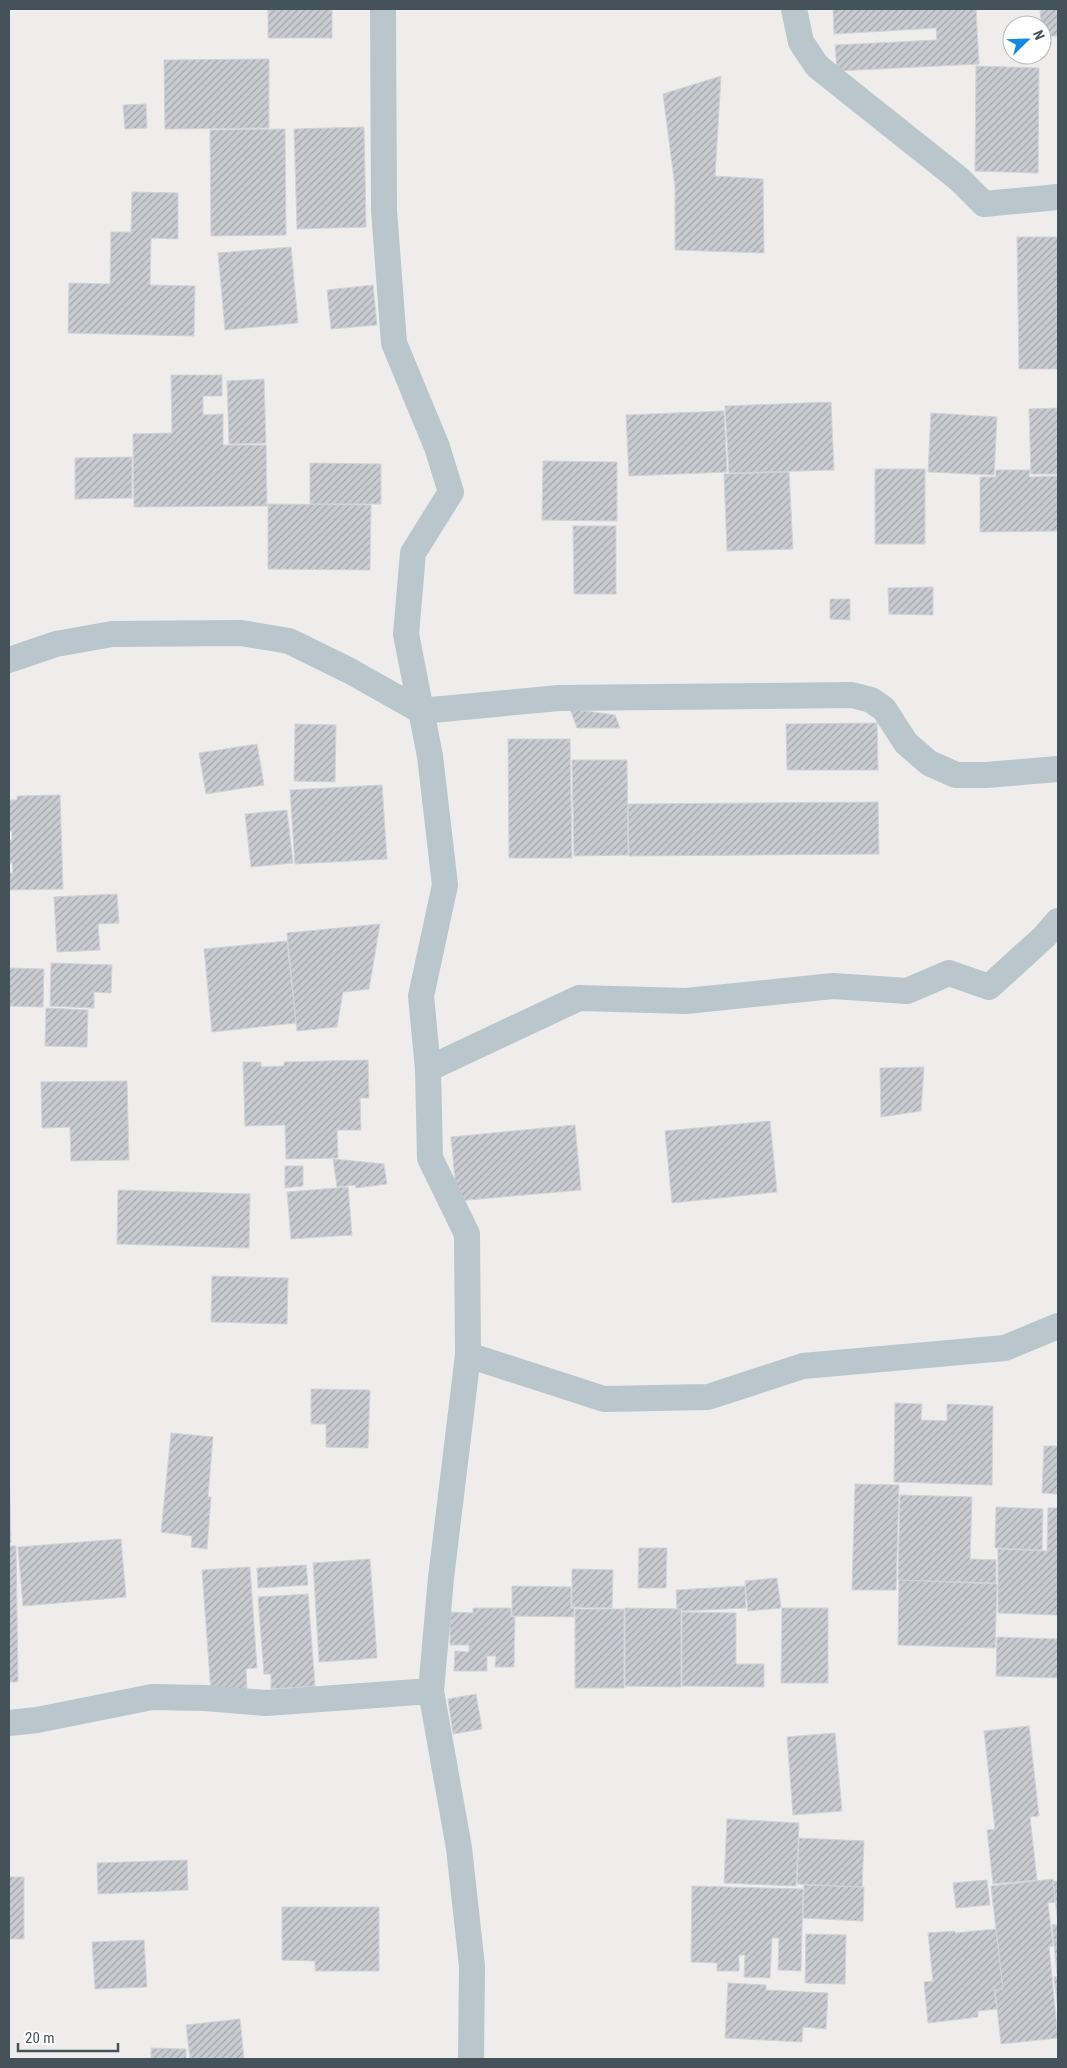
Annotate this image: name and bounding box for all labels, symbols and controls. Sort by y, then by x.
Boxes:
north arrow [1002,15,1052,65]
text: N [1030,28,1048,42]
scale bar [18,2020,118,2052]
text: 20 m [25,2029,55,2047]

